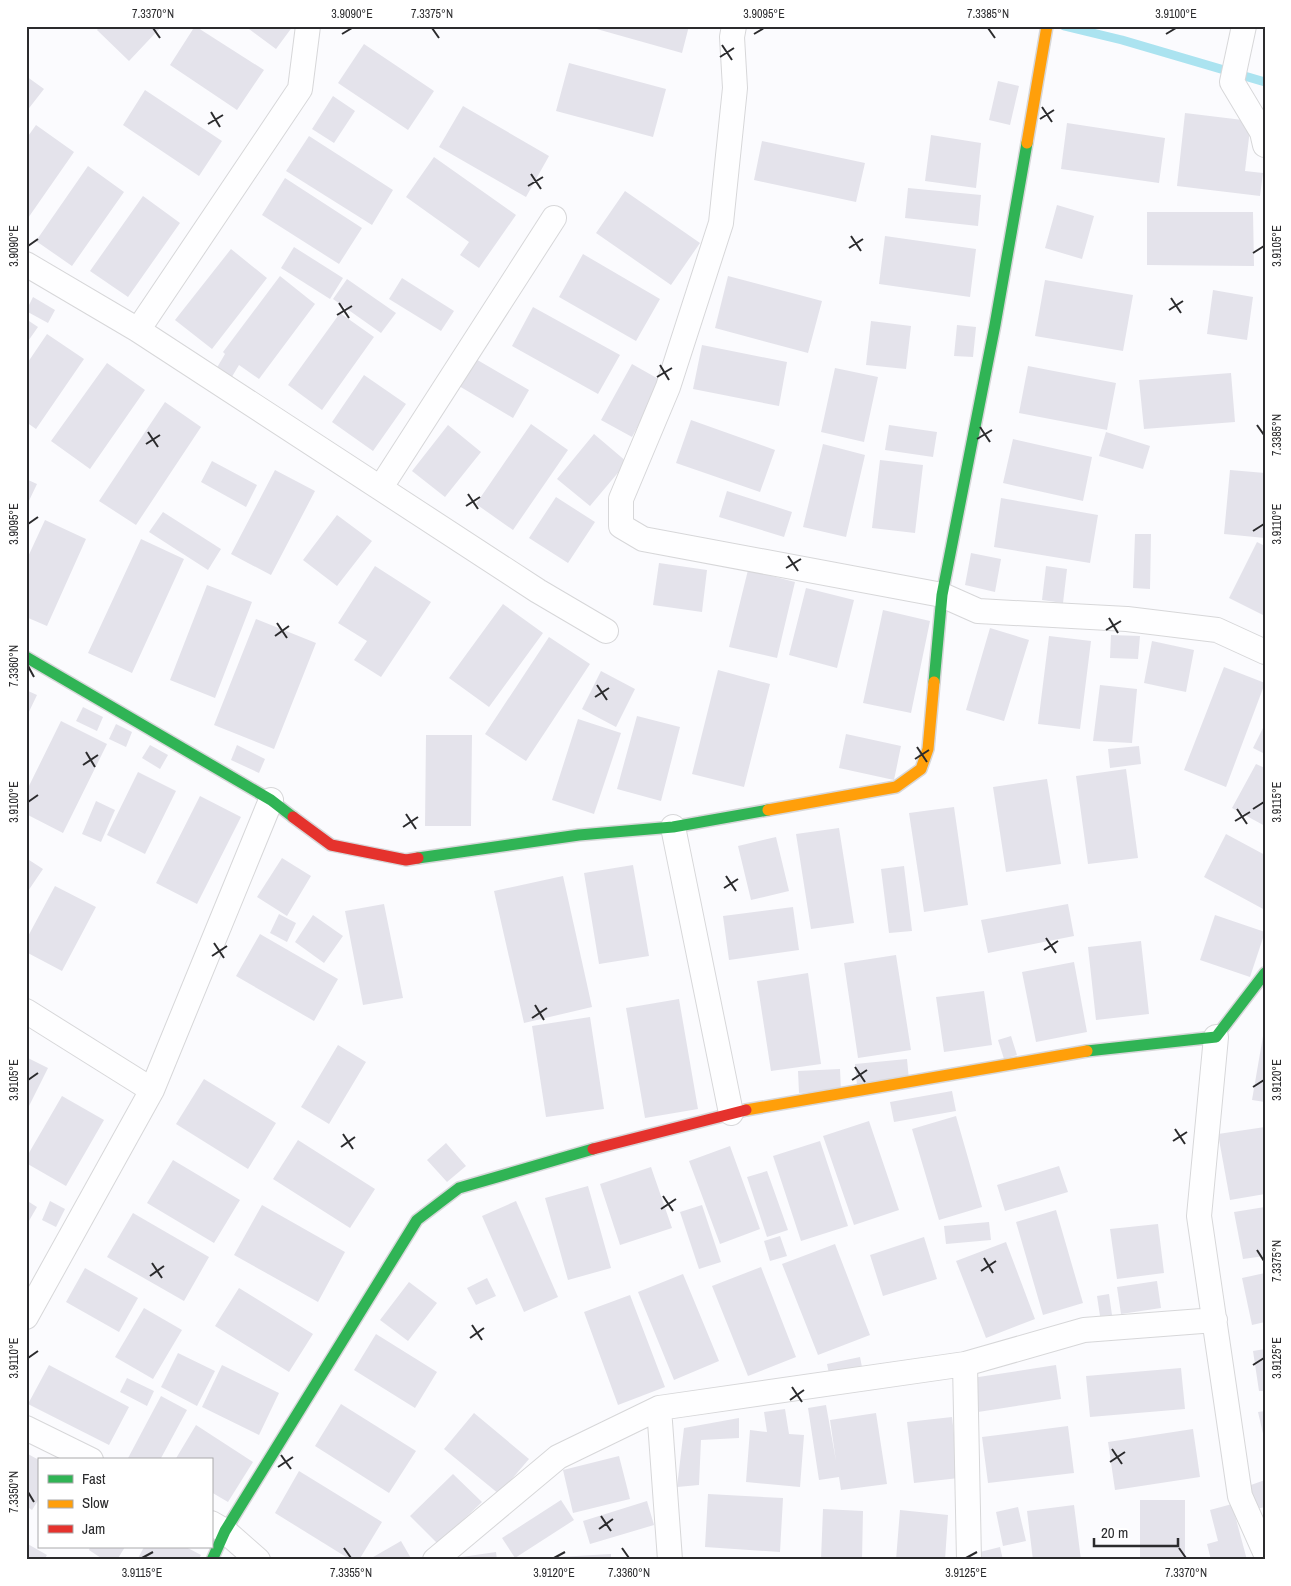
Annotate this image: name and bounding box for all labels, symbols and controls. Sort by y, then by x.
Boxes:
text: 7.3370°N [132,6,174,22]
text: 3.9090°E [331,6,373,22]
text: 7.3375°N [411,6,453,22]
text: 3.9095°E [743,6,785,22]
text: 7.3385°N [967,6,1009,22]
text: 3.9100°E [1155,6,1197,22]
text: 3.9090°E [6,225,22,267]
text: 3.9105°E [1269,225,1285,267]
text: 7.3385°N [1269,414,1285,456]
text: 3.9095°E [6,503,22,545]
text: 3.9110°E [1269,504,1285,544]
text: 7.3360°N [6,645,22,687]
text: 3.9100°E [6,781,22,823]
text: 3.9115°E [1269,782,1285,822]
text: 3.9105°E [6,1059,22,1101]
text: 3.9120°E [1269,1059,1285,1101]
text: 7.3375°N [1269,1240,1285,1282]
text: 3.9125°E [1269,1337,1285,1379]
text: 3.9110°E [6,1338,22,1378]
legend [38,1458,212,1548]
text: Fast [82,1468,106,1489]
text: 7.3350°N [6,1471,22,1513]
text: Slow [82,1492,109,1513]
scale bar [1094,1516,1177,1548]
text: Jam [82,1518,105,1539]
text: 20 m [1101,1522,1128,1543]
text: 3.9115°E [122,1565,162,1581]
text: 7.3355°N [330,1565,372,1581]
text: 3.9120°E [533,1565,575,1581]
text: 7.3360°N [608,1565,650,1581]
text: 3.9125°E [945,1565,987,1581]
text: 7.3370°N [1165,1565,1207,1581]

